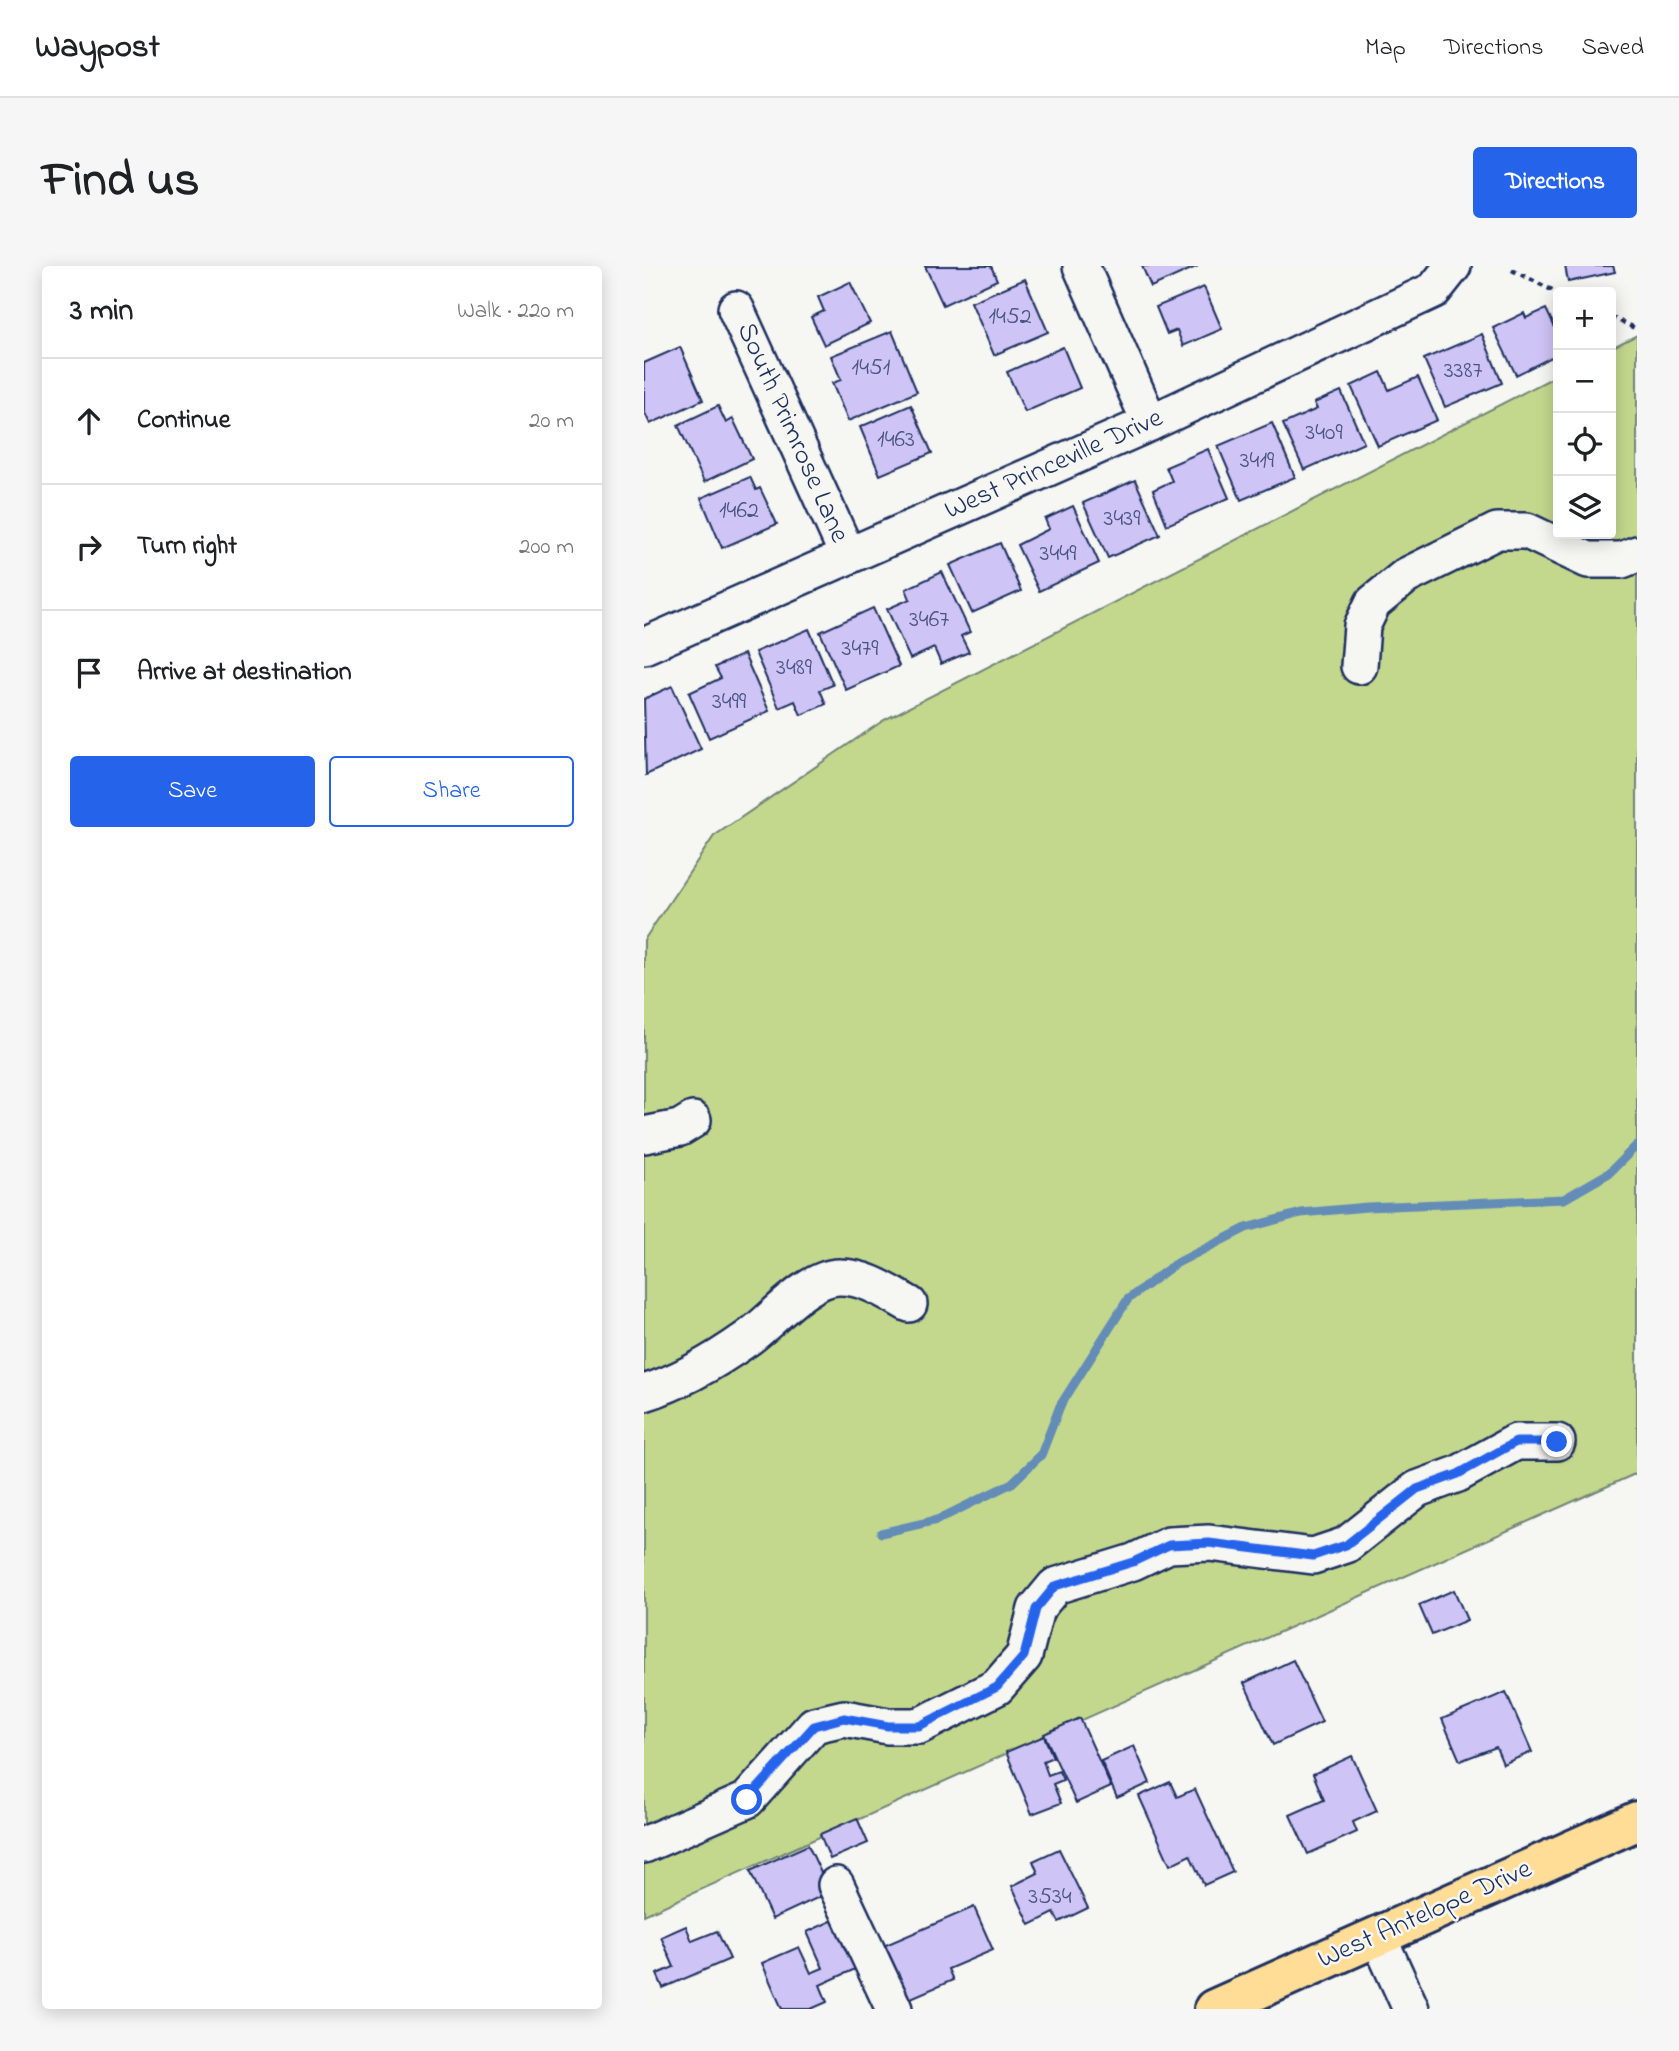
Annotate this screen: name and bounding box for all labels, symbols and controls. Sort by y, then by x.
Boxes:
text: Waypost [35,24,160,72]
text: Map [1365,31,1406,66]
text: Directions [1444,31,1543,66]
text: Saved [1581,31,1644,66]
text: Find us [42,146,199,218]
button: Directions [1473,147,1637,218]
map controls [1553,287,1616,539]
button: + [1553,287,1616,350]
text: 3 min [70,290,133,334]
text: Walk · 220 m [457,295,574,328]
house number: 1452 [988,300,1032,335]
street label: South Primrose Lane [725,316,859,550]
button: − [1553,350,1616,413]
house number: 1451 [852,351,891,386]
house number: 3387 [1444,354,1482,389]
street label: West Princeville Drive [938,398,1170,532]
icon: ahead [70,402,108,440]
text: Continue [137,402,230,440]
text: 20 m [529,405,574,438]
button: locate [1553,413,1616,476]
house number: 3409 [1305,416,1343,451]
house number: 1463 [877,423,915,458]
house number: 3419 [1240,444,1275,479]
button: layers [1553,476,1616,539]
house number: 1462 [719,494,759,529]
house number: 3439 [1104,502,1141,537]
icon: right [70,528,108,566]
text: Turn right [137,528,237,566]
text: 200 m [519,531,574,564]
house number: 3449 [1040,537,1077,572]
house number: 3467 [909,603,949,638]
house number: 3479 [842,632,879,667]
house number: 3489 [776,651,813,686]
icon: arrive [70,654,108,692]
text: Arrive at destination [137,654,352,692]
house number: 3499 [712,685,747,720]
button: Save [70,756,315,827]
button: Share [329,756,574,827]
route end [1541,1426,1572,1457]
route start [731,1784,762,1815]
street label: West Antelope Drive [1311,1849,1539,1981]
house number: 3534 [1028,1880,1072,1915]

